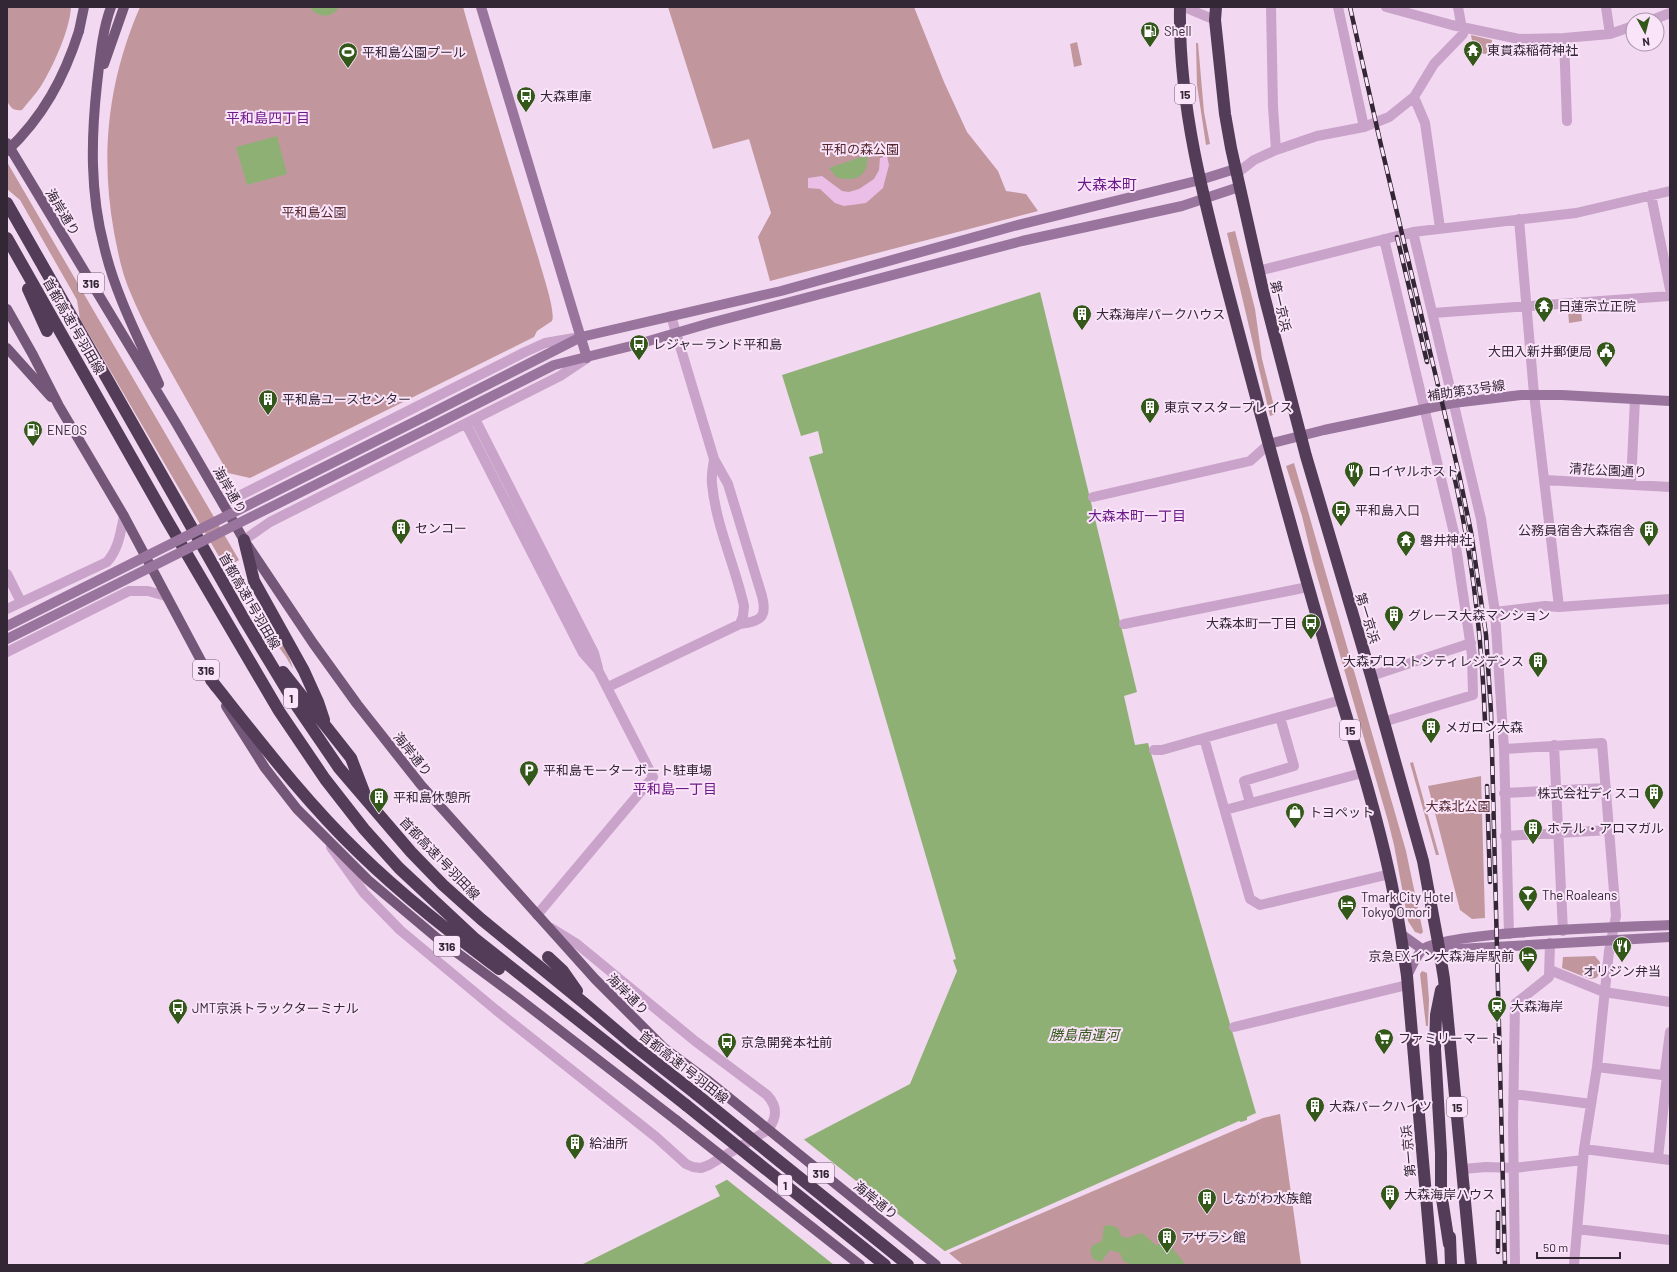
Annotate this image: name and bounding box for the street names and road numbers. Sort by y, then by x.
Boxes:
road number: 15 [1175,84,1195,104]
street label: 海岸通り [43,186,83,238]
road number: 316 [78,273,104,293]
street label: 首都高速1号羽田線 [40,275,108,377]
street label: 第一京浜 [1267,279,1295,333]
street label: 補助第33号線 [1426,377,1506,403]
street label: 清花公園通り [1569,460,1647,480]
street label: 海岸通り [210,463,250,517]
street label: 首都高速1号羽田線 [216,550,284,652]
street label: 第一京浜 [1353,591,1383,645]
road number: 316 [193,660,219,680]
road number: 1 [284,688,298,708]
road number: 15 [1340,720,1360,740]
street label: 海岸通り [390,729,436,779]
street label: 首都高速1号羽田線 [397,813,483,903]
road number: 316 [434,936,460,956]
street label: 海岸通り [604,970,652,1018]
street label: 首都高速1号羽田線 [636,1027,732,1107]
road number: 15 [1447,1097,1467,1117]
street label: 第一京浜 [1398,1124,1418,1178]
road number: 316 [808,1163,834,1183]
road number: 1 [778,1175,792,1195]
street label: 海岸通り [851,1177,901,1223]

